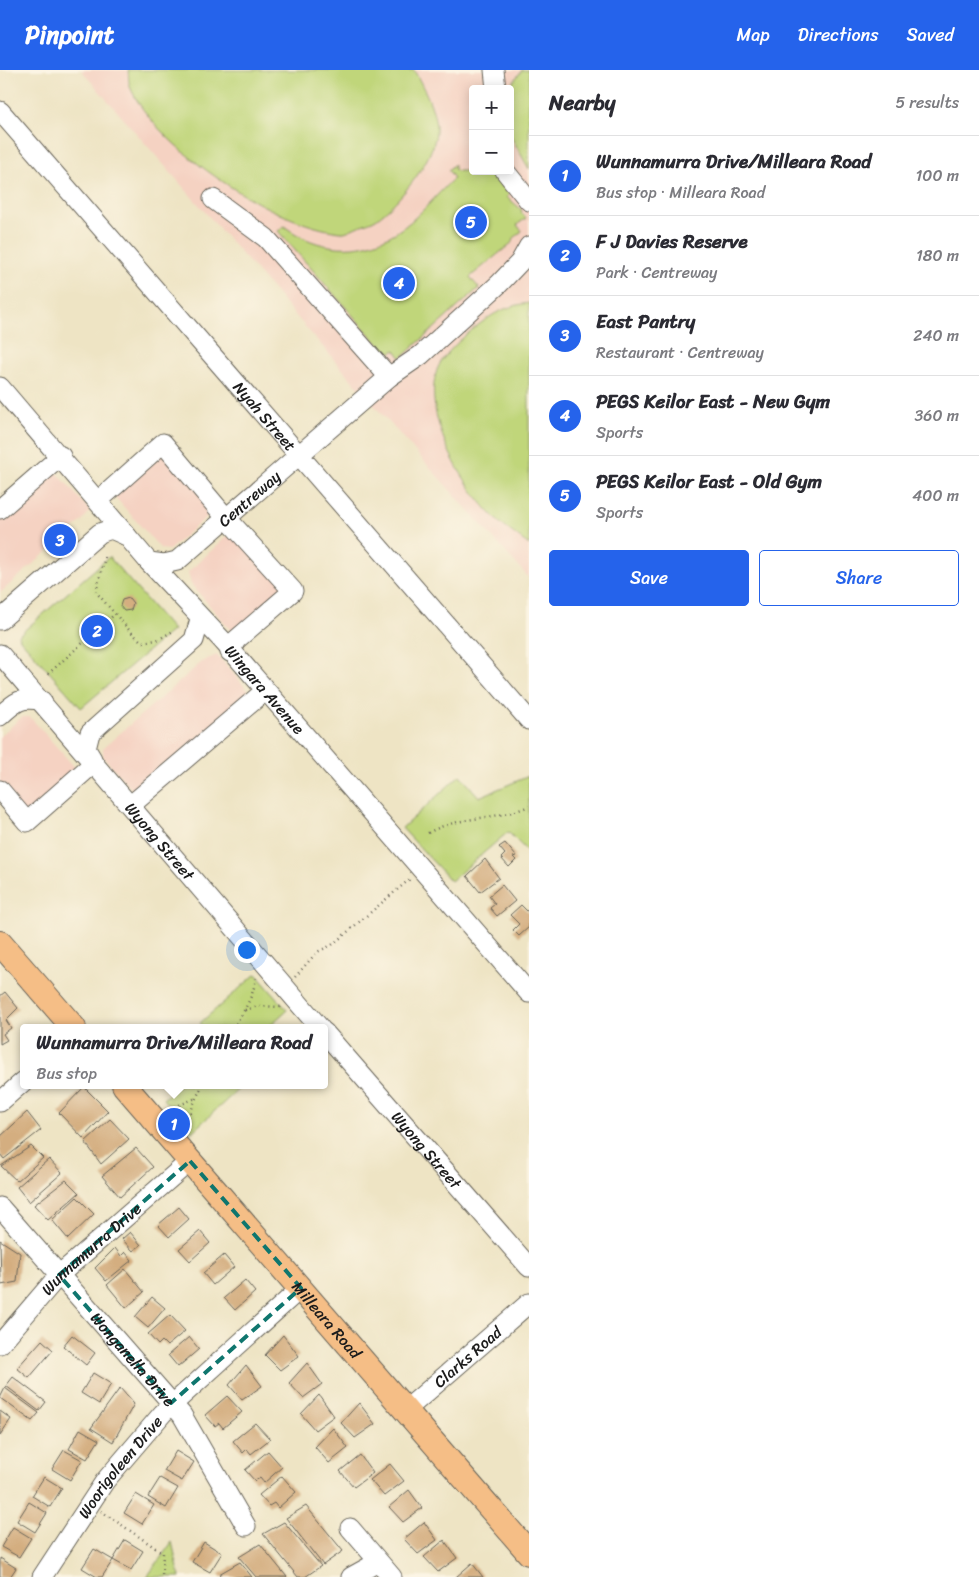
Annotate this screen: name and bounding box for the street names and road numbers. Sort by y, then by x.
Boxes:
street label: Nyah Street [225,374,304,458]
street label: Centreway [211,462,288,535]
street label: Wingara Avenue [217,638,312,741]
street label: Wyong Street [117,795,202,888]
street label: Wyong Street [384,1104,469,1196]
street label: Wunnamurra Drive [33,1195,148,1302]
street label: Milleara Road [284,1274,370,1367]
street label: Wonganella Drive [83,1305,183,1414]
street label: Clarks Road [427,1318,510,1395]
street label: Woorigoleen Drive [70,1409,170,1525]

